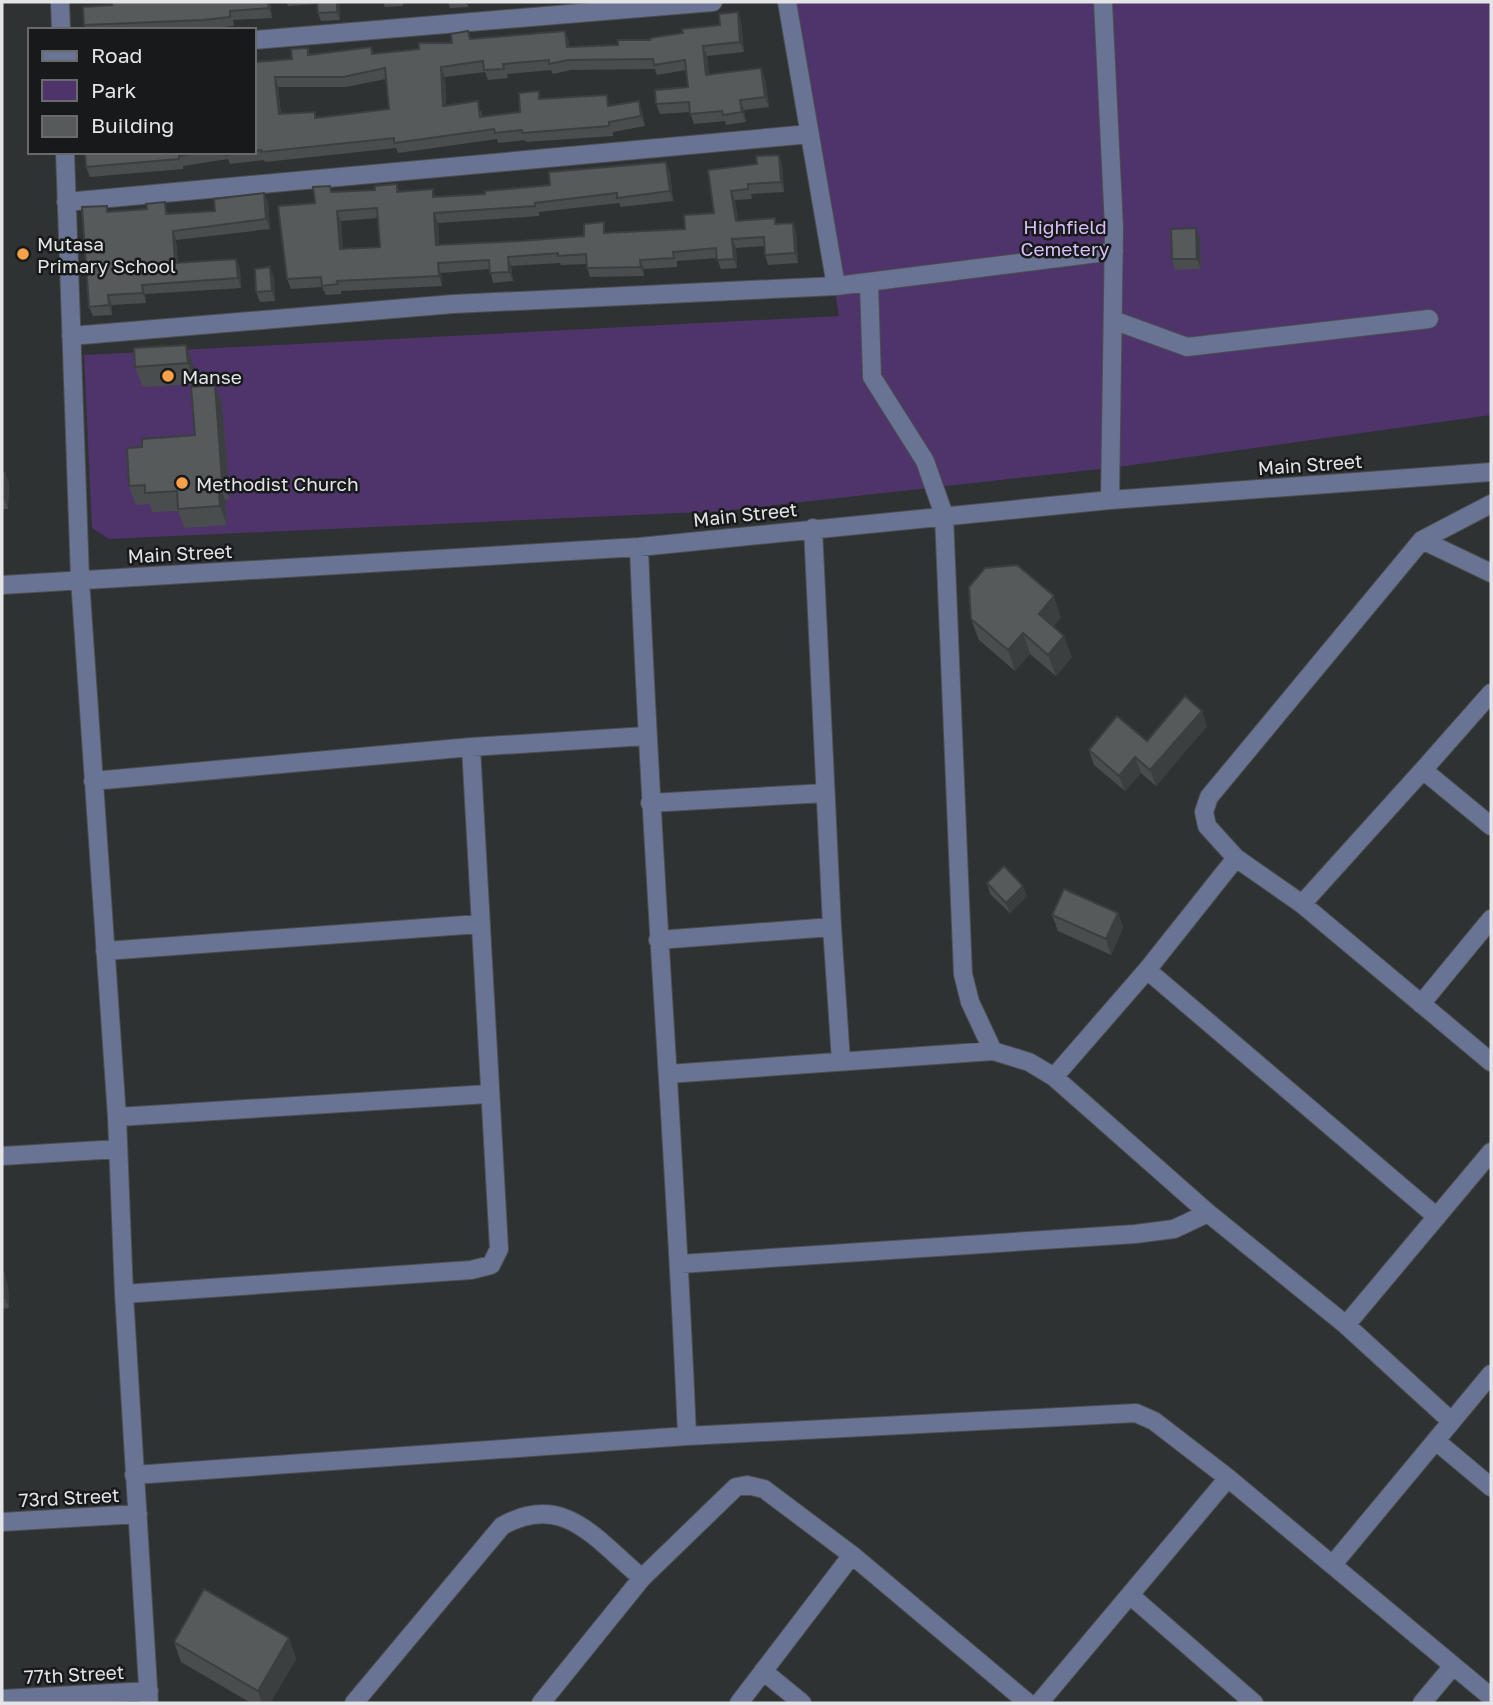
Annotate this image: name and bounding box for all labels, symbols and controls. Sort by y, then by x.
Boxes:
legend [28,28,256,154]
text: Road [91,42,142,68]
text: Park [91,77,137,103]
text: Building [91,112,174,138]
park label: Highfield Cemetery [1020,215,1110,260]
place label: Mutasa Primary School [37,232,176,277]
marker: Mutasa Primary School [15,246,31,262]
place label: Manse [182,365,242,388]
marker: Manse [160,368,176,384]
street label: Main Street [1257,449,1363,479]
place label: Methodist Church [196,472,359,495]
marker: Methodist Church [174,475,190,491]
street label: Main Street [692,497,798,531]
street label: Main Street [127,539,233,567]
street label: 73rd Street [18,1483,120,1511]
street label: 77th Street [23,1660,125,1688]

